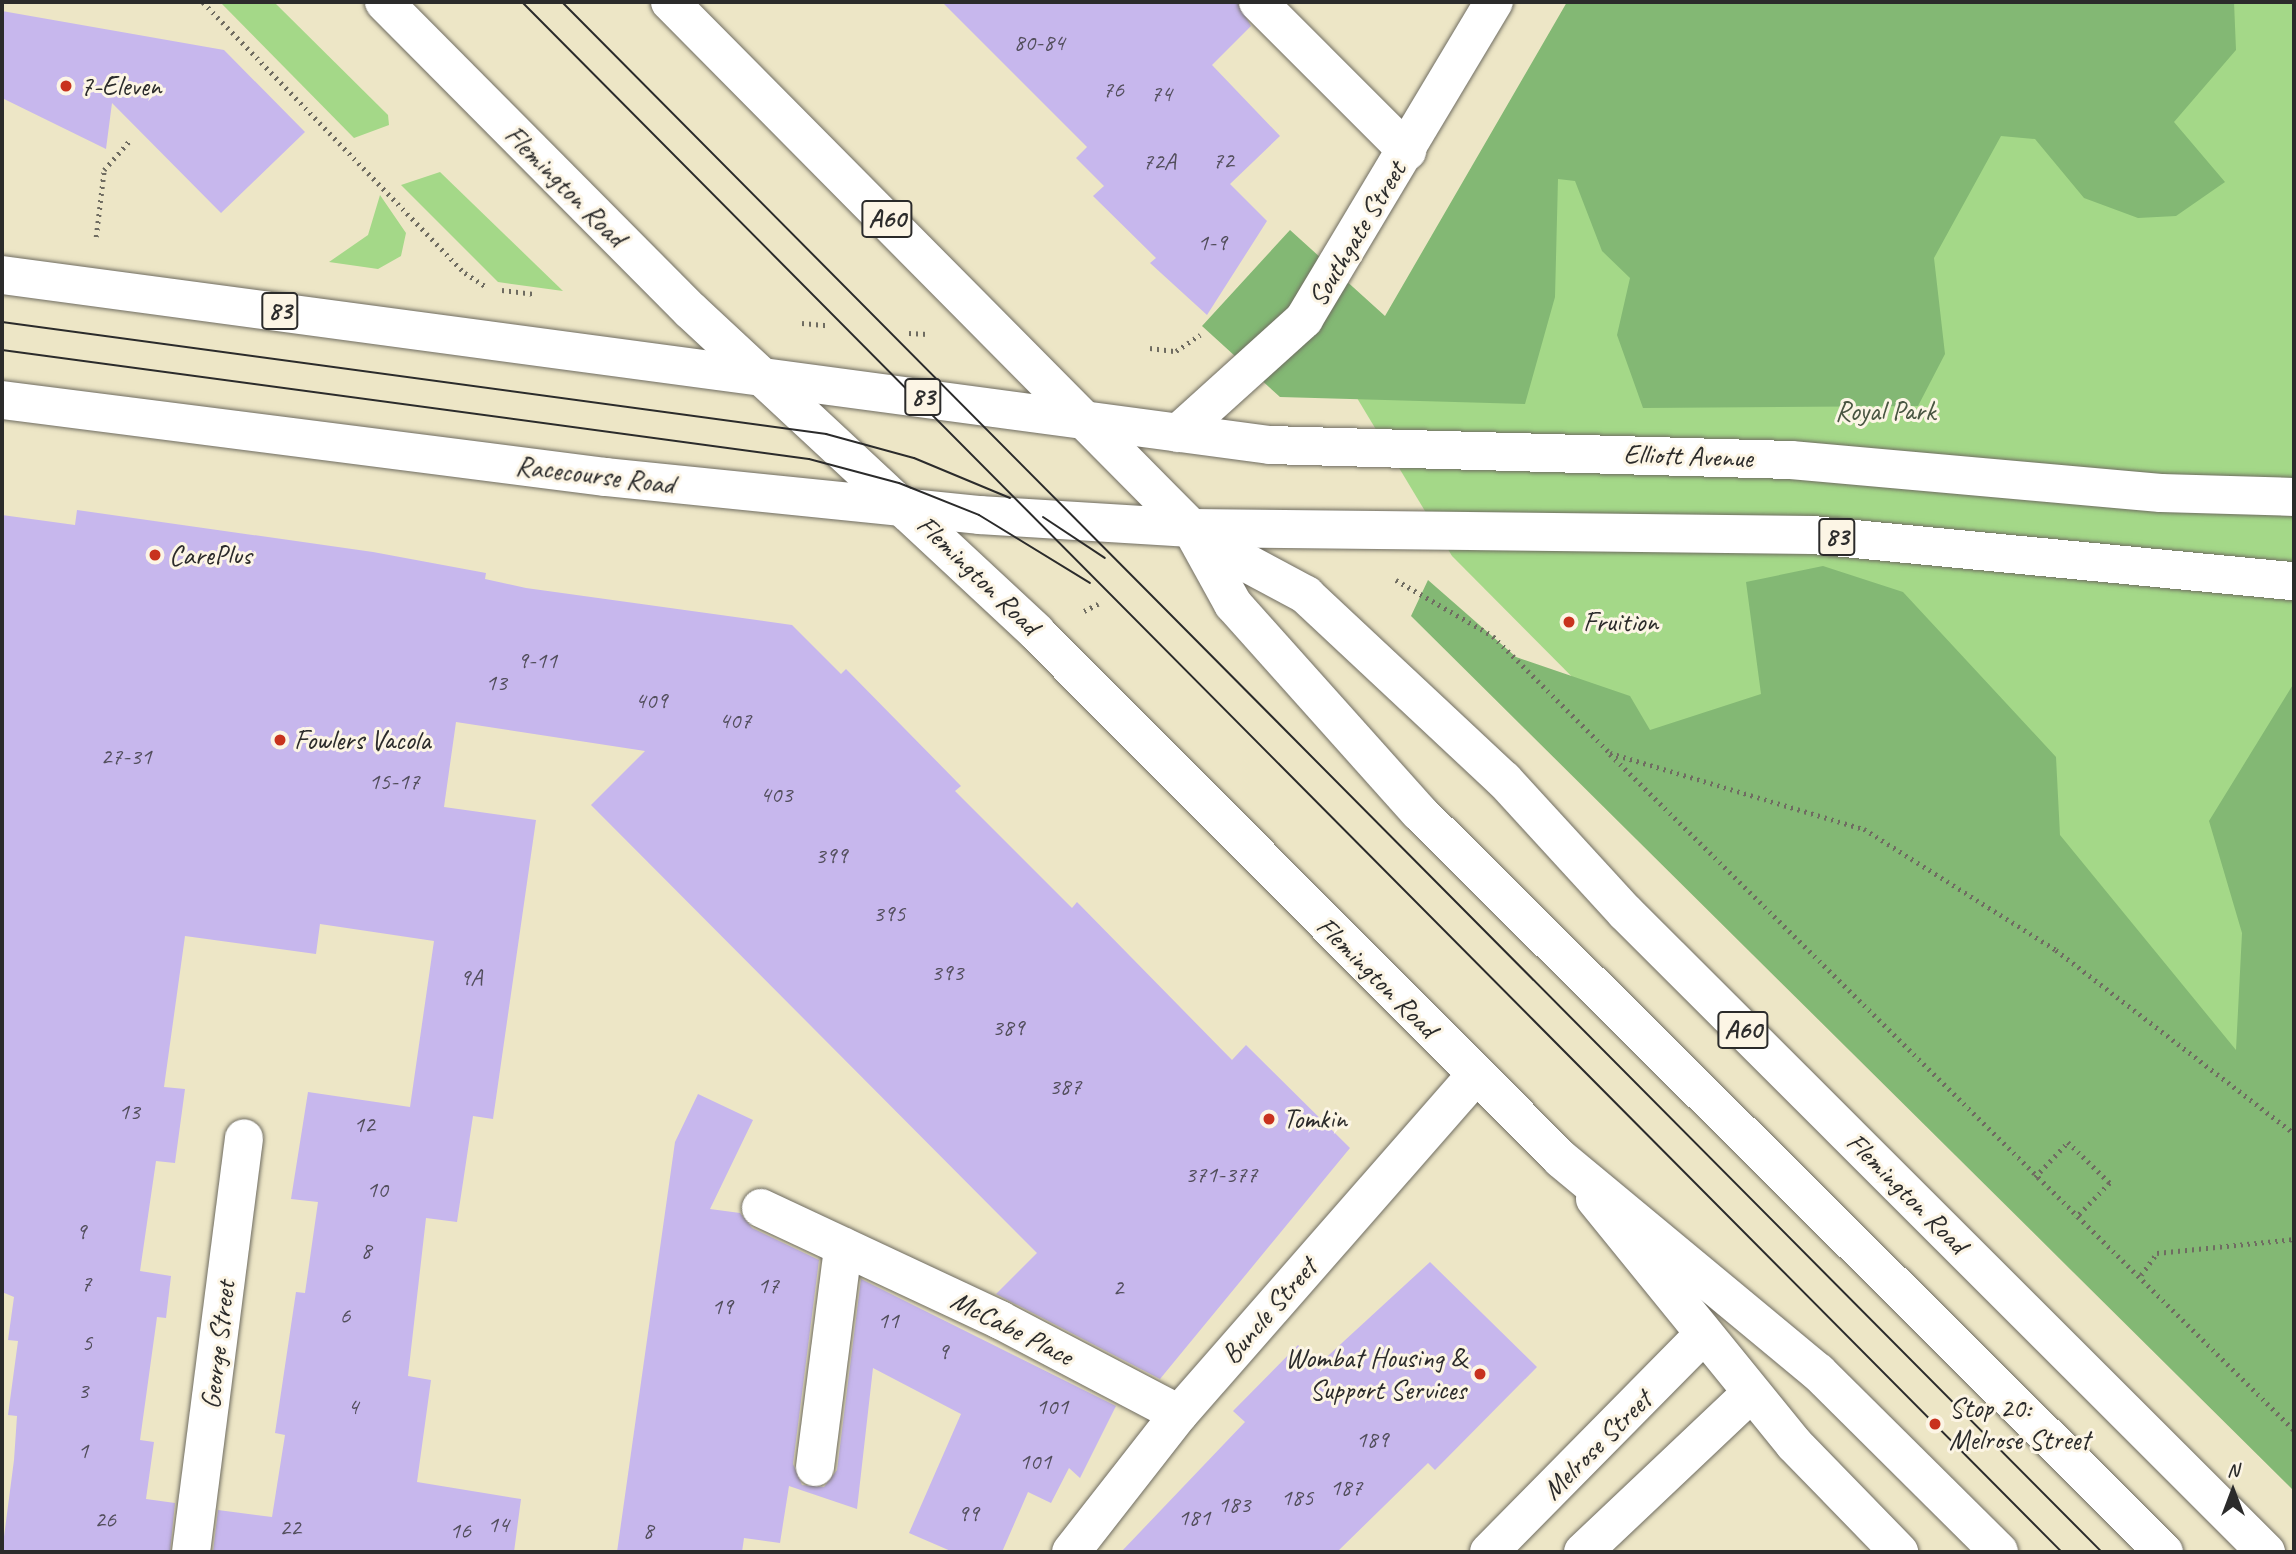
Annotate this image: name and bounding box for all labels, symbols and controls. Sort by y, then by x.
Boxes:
house number: 80-84 [1013,29,1065,57]
place label: 7-Eleven [80,69,161,103]
house number: 76 [1102,76,1124,104]
marker: 7-Eleven [58,78,74,94]
house number: 74 [1150,80,1172,108]
street label: Flemington Road [497,118,633,254]
house number: 72 [1212,147,1234,175]
house number: 72A [1142,148,1176,176]
street label: Southgate Street [1301,155,1413,313]
road number: A60 [861,196,913,242]
house number: 1-9 [1197,229,1227,257]
road number: 83 [261,288,299,334]
road number: 83 [904,374,942,420]
park label: Royal Park [1834,394,1936,428]
street label: Elliott Avenue [1623,437,1753,475]
street label: Racecourse Road [514,449,676,501]
street label: Flemington Road [910,508,1046,642]
road number: 83 [1818,514,1856,559]
place label: CarePlus [169,538,251,572]
marker: CarePlus [147,547,163,563]
place label: Fruition [1583,605,1658,639]
marker: Fruition [1561,614,1577,630]
house number: 9-11 [517,647,557,675]
house number: 13 [485,669,507,697]
house number: 409 [635,687,667,715]
house number: 407 [719,707,751,735]
place label: Fowlers Vacola [294,723,431,757]
marker: Fowlers Vacola [272,732,288,748]
house number: 27-31 [100,743,152,771]
house number: 15-17 [368,768,420,796]
house number: 403 [760,781,792,809]
house number: 399 [815,842,847,870]
house number: 395 [873,900,905,928]
street label: Flemington Road [1309,909,1445,1045]
house number: 393 [931,959,963,987]
house number: 9A [460,964,482,992]
road number: A60 [1717,1007,1769,1052]
house number: 389 [992,1014,1024,1042]
house number: 387 [1049,1073,1081,1101]
house number: 13 [118,1098,140,1126]
place label: Tomkin [1283,1102,1347,1136]
house number: 12 [353,1111,375,1139]
marker: Tomkin [1261,1111,1277,1127]
street label: Flemington Road [1839,1125,1975,1261]
house number: 371-377 [1185,1161,1257,1189]
house number: 10 [366,1176,388,1204]
house number: 9 [76,1218,86,1246]
house number: 8 [361,1237,371,1265]
street label: Buncle Street [1214,1251,1324,1371]
house number: 7 [81,1270,91,1298]
house number: 17 [757,1272,779,1300]
house number: 2 [1113,1274,1123,1302]
street label: George Street [193,1279,243,1411]
street label: McCabe Place [945,1283,1079,1373]
house number: 19 [711,1293,733,1321]
house number: 6 [340,1302,350,1330]
house number: 11 [877,1307,899,1335]
house number: 5 [82,1329,92,1357]
house number: 9 [938,1338,948,1366]
place label: Wombat Housing & Support Services [1285,1341,1466,1407]
marker: Wombat Housing & Support Services [1472,1366,1488,1382]
house number: 3 [78,1377,88,1405]
street label: Melrose Street [1535,1383,1659,1507]
place label: Stop 20: Melrose Street [1949,1391,2090,1457]
house number: 4 [348,1393,358,1421]
house number: 101 [1036,1393,1068,1421]
marker: Stop 20: Melrose Street [1927,1416,1943,1432]
house number: 189 [1356,1426,1388,1454]
house number: 1 [78,1437,88,1465]
house number: 101 [1019,1448,1051,1476]
north arrow [2198,1456,2268,1526]
text: N [2227,1458,2239,1482]
house number: 187 [1330,1474,1362,1502]
house number: 185 [1281,1484,1313,1512]
house number: 183 [1218,1491,1250,1519]
house number: 99 [957,1500,979,1528]
house number: 181 [1178,1504,1210,1532]
house number: 26 [94,1506,116,1534]
house number: 14 [487,1511,509,1539]
house number: 22 [279,1514,301,1542]
house number: 16 [449,1517,471,1545]
house number: 8 [643,1517,653,1545]

